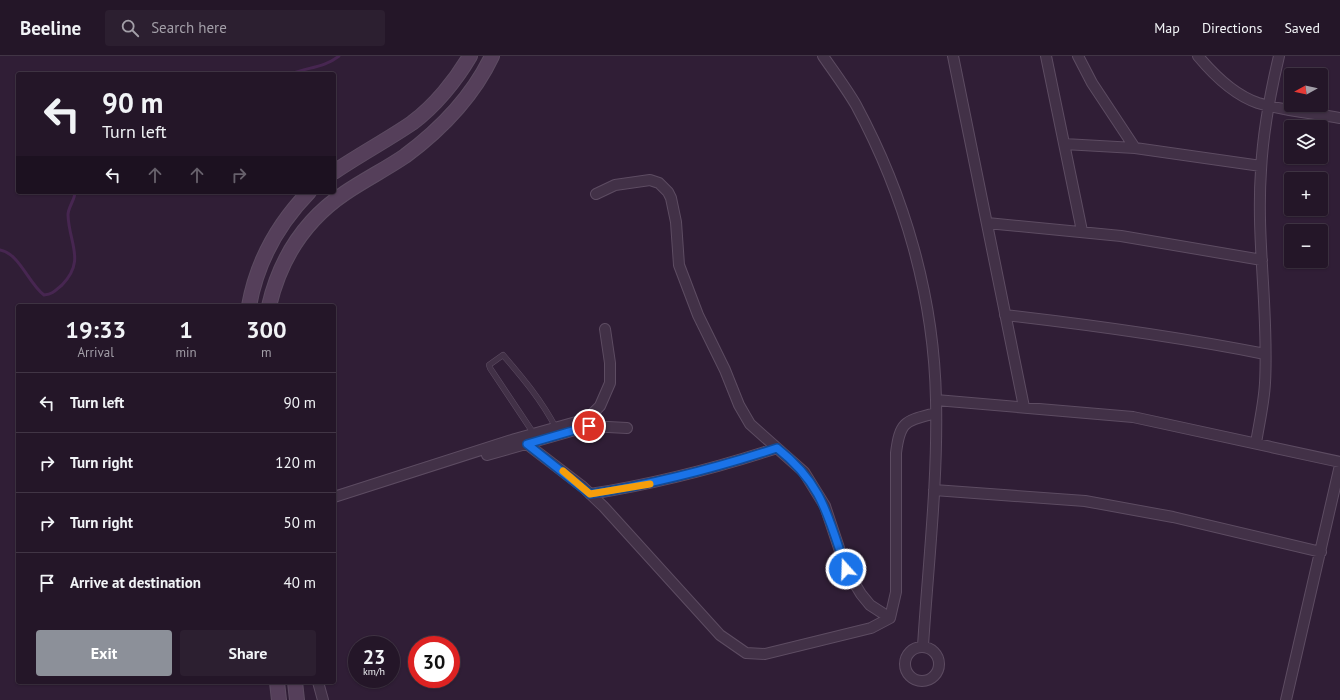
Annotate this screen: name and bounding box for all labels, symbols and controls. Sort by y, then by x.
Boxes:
search box [105,10,385,46]
text: Beeline [20,16,81,40]
icon: search [119,17,141,39]
text: Search here [151,18,227,37]
text: Map [1154,19,1180,37]
text: Directions [1202,19,1262,37]
text: Saved [1284,19,1320,37]
north arrow [1284,68,1328,112]
map controls [1284,68,1328,268]
text: 90 m [102,84,163,121]
icon: left [36,88,88,140]
text: Turn left [102,120,167,143]
button: layers [1284,120,1328,164]
icon: left [102,164,124,186]
icon: ahead [144,164,166,186]
icon: ahead [186,164,208,186]
icon: right [228,164,250,186]
button: + [1284,172,1328,216]
button: − [1284,224,1328,268]
text: 19:33 [65,314,126,345]
text: 1 [179,314,193,345]
text: 300 [246,314,287,345]
text: Arrival [78,344,114,361]
text: min [175,344,197,361]
text: m [261,344,272,361]
icon: left [36,392,58,414]
text: Turn left [70,393,124,412]
text: 90 m [283,393,316,412]
pin [572,409,606,443]
icon: arrive [578,415,600,437]
icon: right [36,452,58,474]
text: Turn right [70,453,133,472]
text: 120 m [275,453,316,472]
icon: right [36,512,58,534]
text: Turn right [70,513,133,532]
text: 50 m [283,513,316,532]
position arrow [825,548,867,590]
icon: arrive [36,572,58,594]
text: Arrive at destination [70,573,201,592]
text: 40 m [283,573,316,592]
button: Exit [36,630,172,676]
button: Share [180,630,316,676]
speed limit sign: 30 [408,636,460,688]
text: 23 [363,644,385,670]
text: km/h [363,665,385,678]

